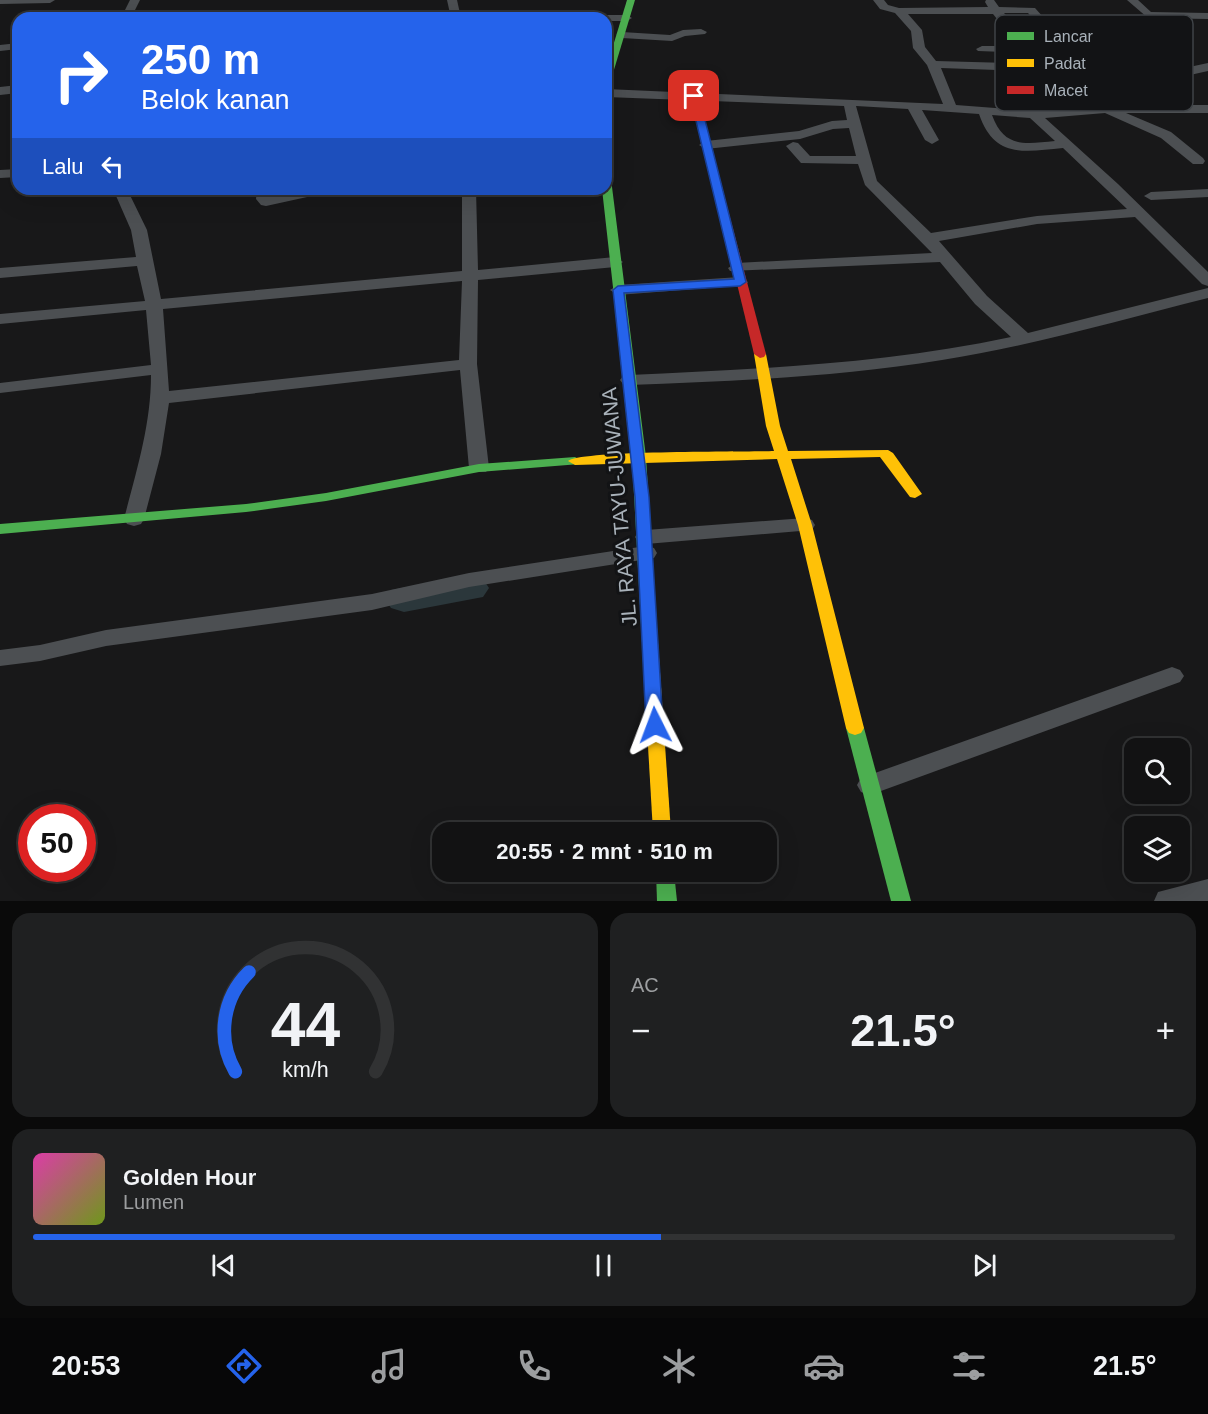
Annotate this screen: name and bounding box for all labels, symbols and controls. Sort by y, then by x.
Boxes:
legend [995,15,1193,111]
text: Lancar [1044,28,1094,45]
icon: right [42,36,120,114]
text: 250 m [141,36,260,83]
text: Padat [1044,55,1086,72]
pin [668,70,719,121]
icon: arrive [677,79,710,112]
text: Macet [1044,82,1088,99]
text: Belok kanan [141,85,290,115]
icon: left [96,150,129,183]
text: Lalu [42,154,84,179]
street label: JL. RAYA TAYU-JUWANA [597,386,641,628]
position arrow [623,693,687,757]
map controls [1124,738,1190,882]
button: search [1124,738,1190,804]
speed limit sign: 50 [18,804,96,882]
button: layers [1124,816,1190,882]
text: 20:55 · 2 mnt · 510 m [496,839,713,864]
text: AC [631,974,659,996]
text: 44 [270,990,340,1059]
text: 21.5° [850,1005,956,1056]
text: − [631,1012,650,1049]
text: + [1156,1012,1175,1049]
text: km/h [282,1058,328,1082]
text: Golden Hour [123,1165,256,1190]
text: Lumen [123,1191,184,1213]
icon: previous [207,1249,240,1282]
icon: pause [587,1249,620,1282]
icon: next [968,1249,1001,1282]
icon: directions [223,1345,265,1387]
icon: music [368,1345,410,1387]
icon: phone [513,1345,555,1387]
icon: climate [658,1345,700,1387]
icon: car [803,1345,845,1387]
icon: filters [948,1345,990,1387]
text: 20:53 [51,1351,121,1381]
text: 21.5° [1093,1351,1156,1381]

